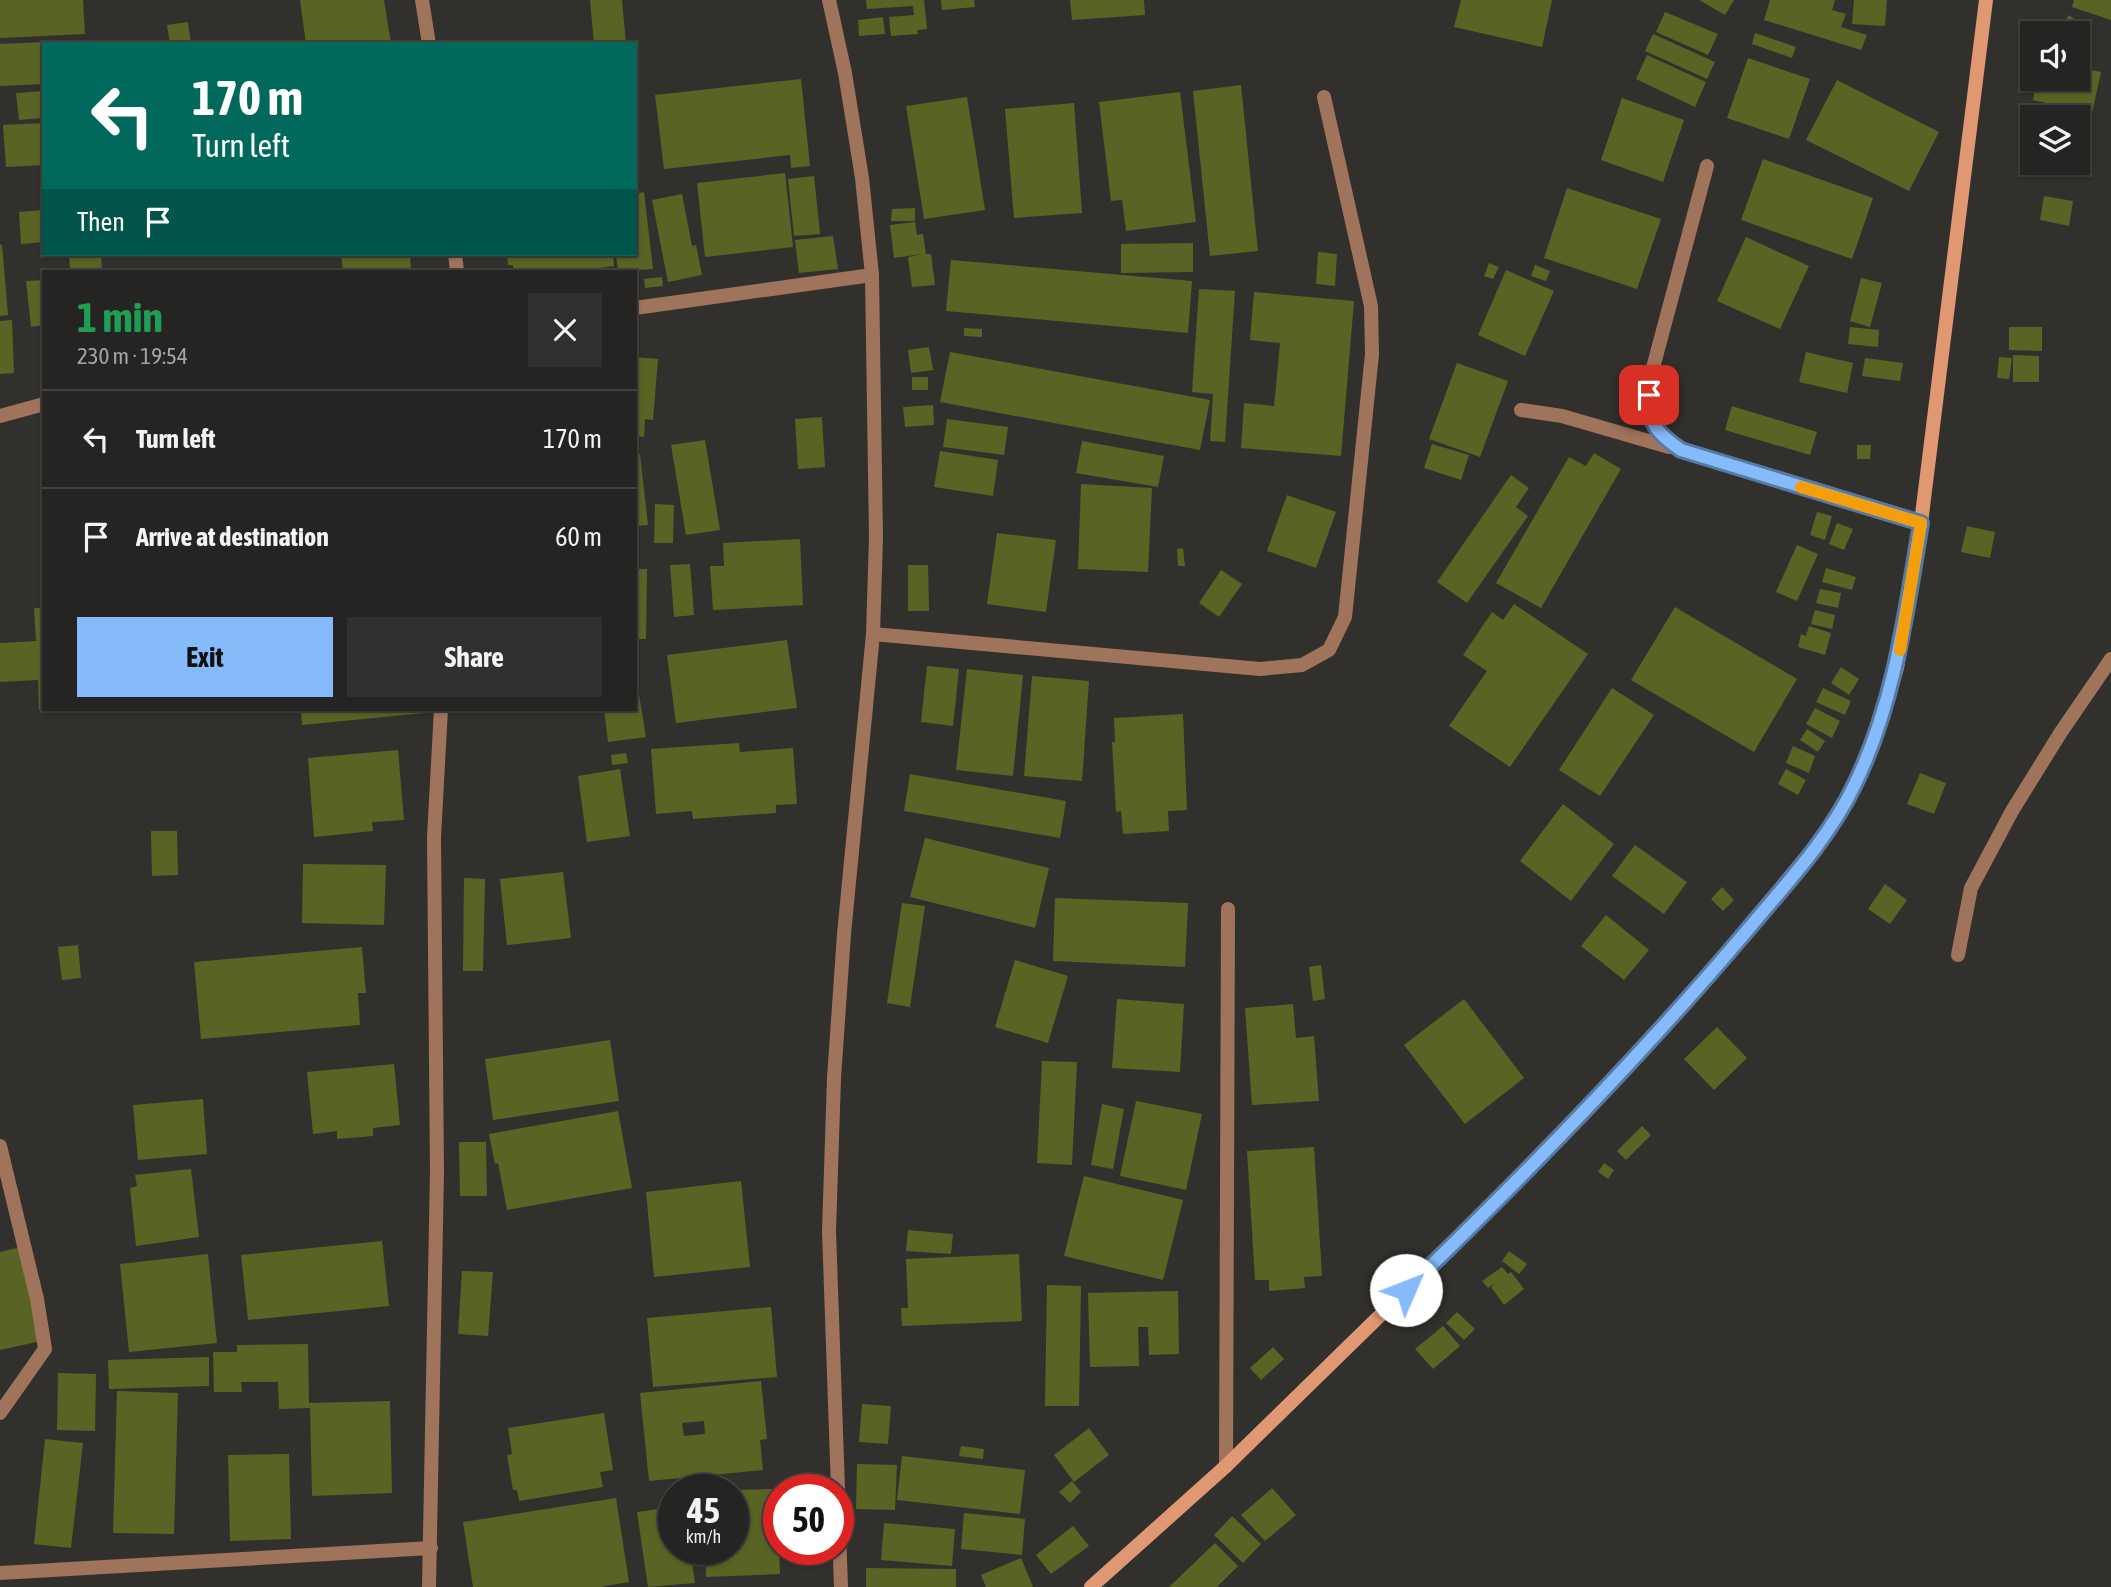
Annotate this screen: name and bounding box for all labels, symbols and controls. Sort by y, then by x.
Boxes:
map controls [2020,21,2090,175]
button: sound [2020,21,2090,91]
text: 170 m [192,69,303,125]
icon: left [77,70,168,161]
button: layers [2020,105,2090,175]
text: Turn left [192,127,290,164]
icon: arrive [139,203,177,241]
text: Then [77,207,125,237]
text: 1 min [77,293,163,341]
button: close [528,293,602,367]
text: 230 m · 19:54 [77,343,188,369]
pin [1619,365,1679,425]
icon: arrive [1630,376,1668,414]
icon: left [77,420,115,458]
text: Turn left [136,424,216,454]
text: 170 m [543,424,602,454]
icon: arrive [77,518,115,556]
text: Arrive at destination [136,522,329,552]
text: 60 m [555,522,602,552]
button: Exit [77,617,333,697]
button: Share [347,617,602,697]
position arrow [1369,1253,1443,1327]
speed limit sign: 50 [763,1474,854,1565]
text: 45 [687,1490,720,1530]
text: km/h [686,1526,721,1547]

